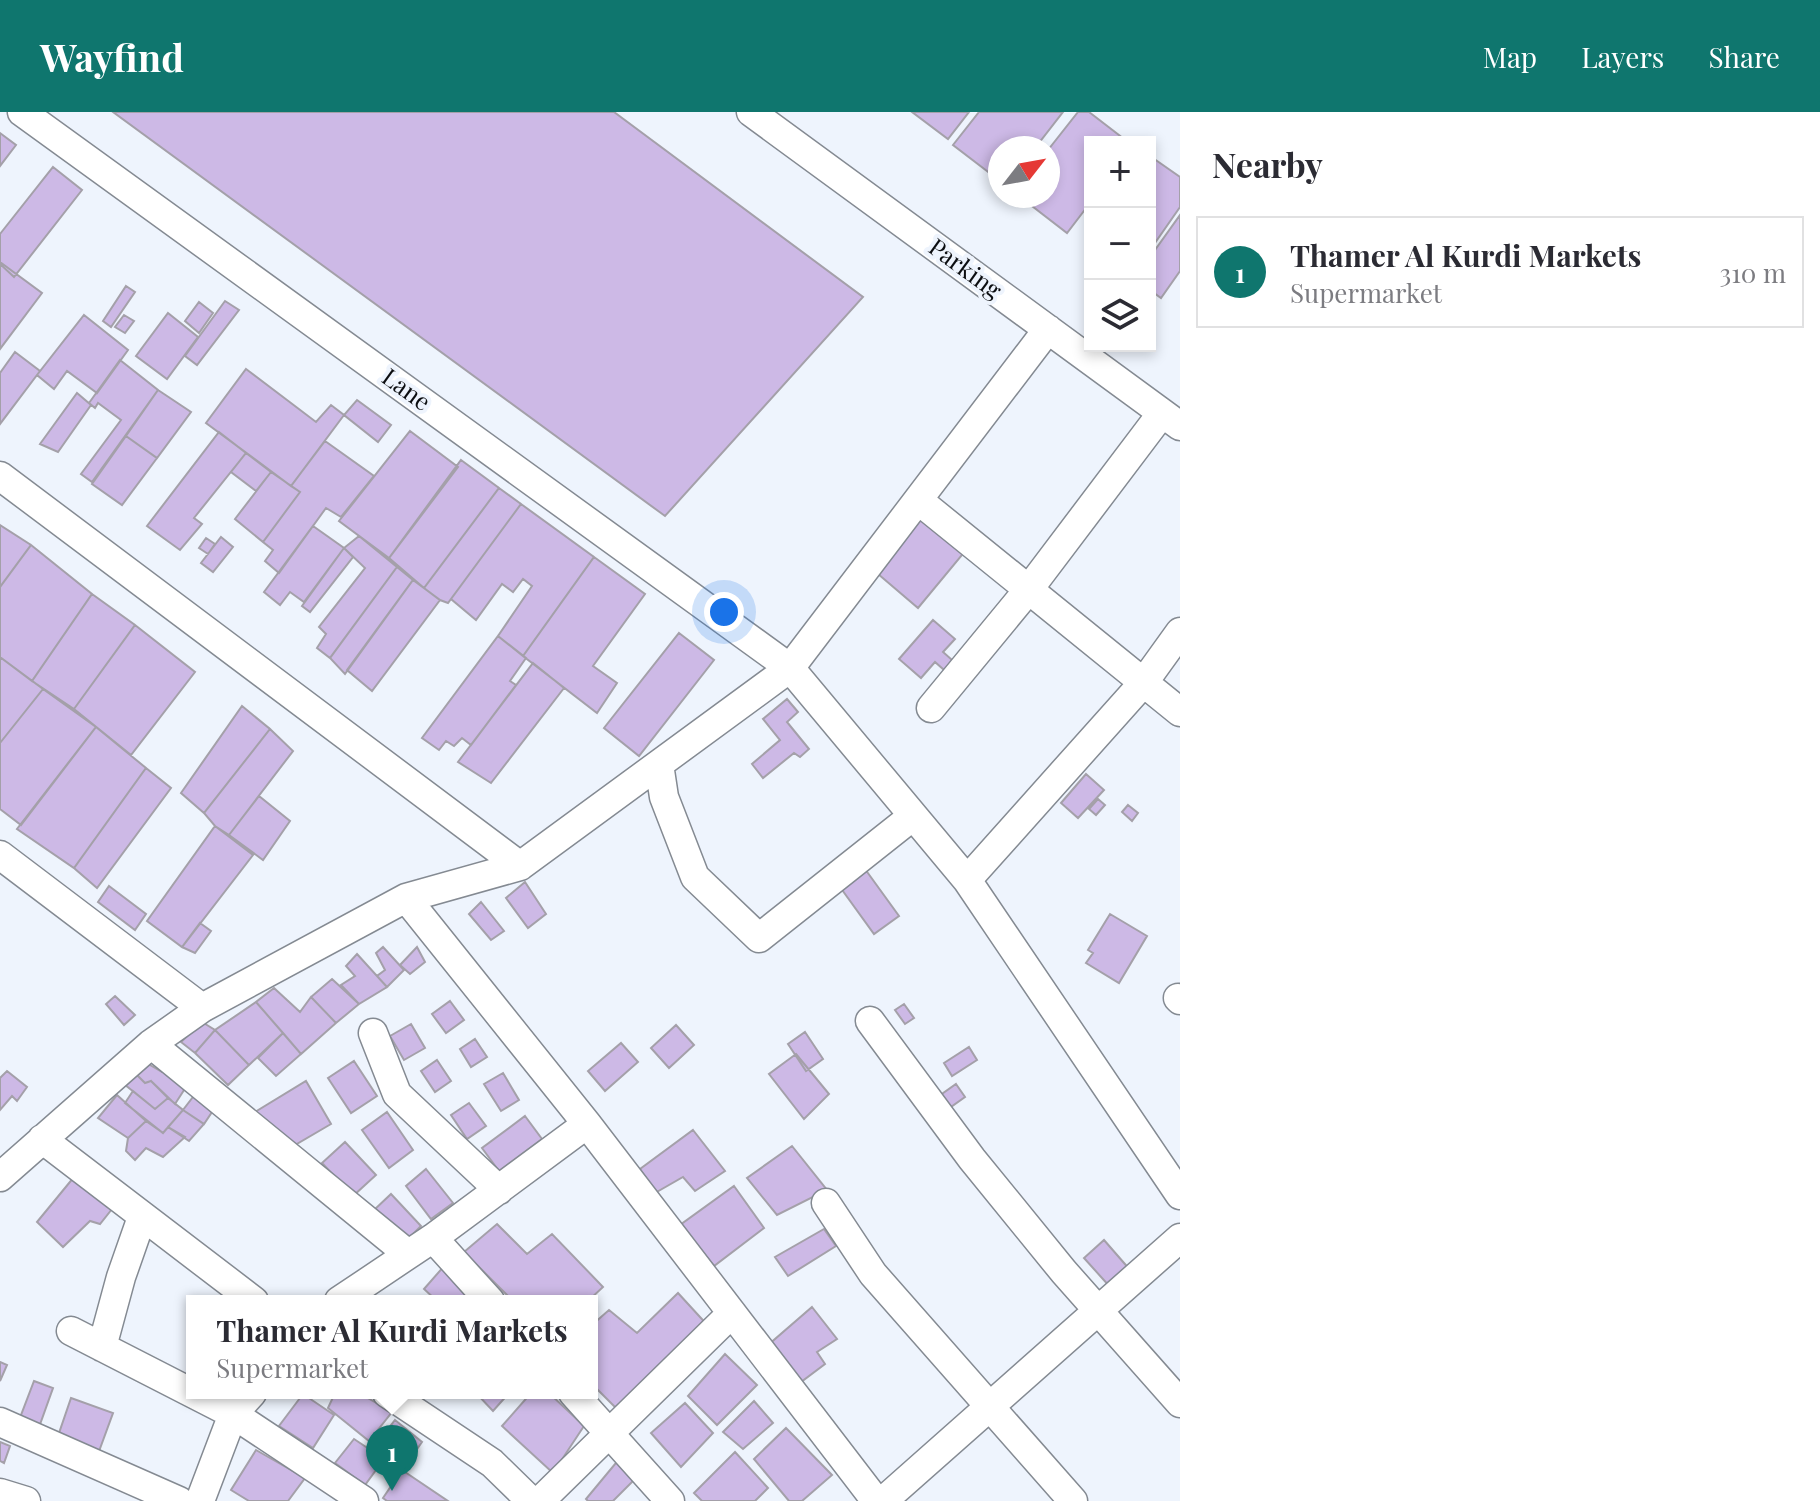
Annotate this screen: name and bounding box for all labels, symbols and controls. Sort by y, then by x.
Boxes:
text: Wayfind [40,31,184,82]
text: Map [1483,38,1537,75]
text: Layers [1581,38,1664,75]
text: Share [1708,38,1780,75]
north arrow [988,136,1060,208]
map controls [1084,136,1156,352]
button: + [1084,136,1156,208]
text: Nearby [1212,141,1323,187]
button: − [1084,208,1156,280]
street label: Parking [923,230,1009,305]
text: Thamer Al Kurdi Markets [1290,235,1641,275]
text: 1 [1235,255,1245,290]
text: 310 m [1719,255,1786,290]
text: Supermarket [1290,275,1442,310]
button: layers [1084,280,1156,352]
street label: Lane [377,360,438,417]
your location [704,592,744,632]
popup [186,1295,598,1399]
text: Thamer Al Kurdi Markets [216,1310,568,1350]
text: Supermarket [216,1350,368,1385]
pin: 1 [366,1425,418,1491]

